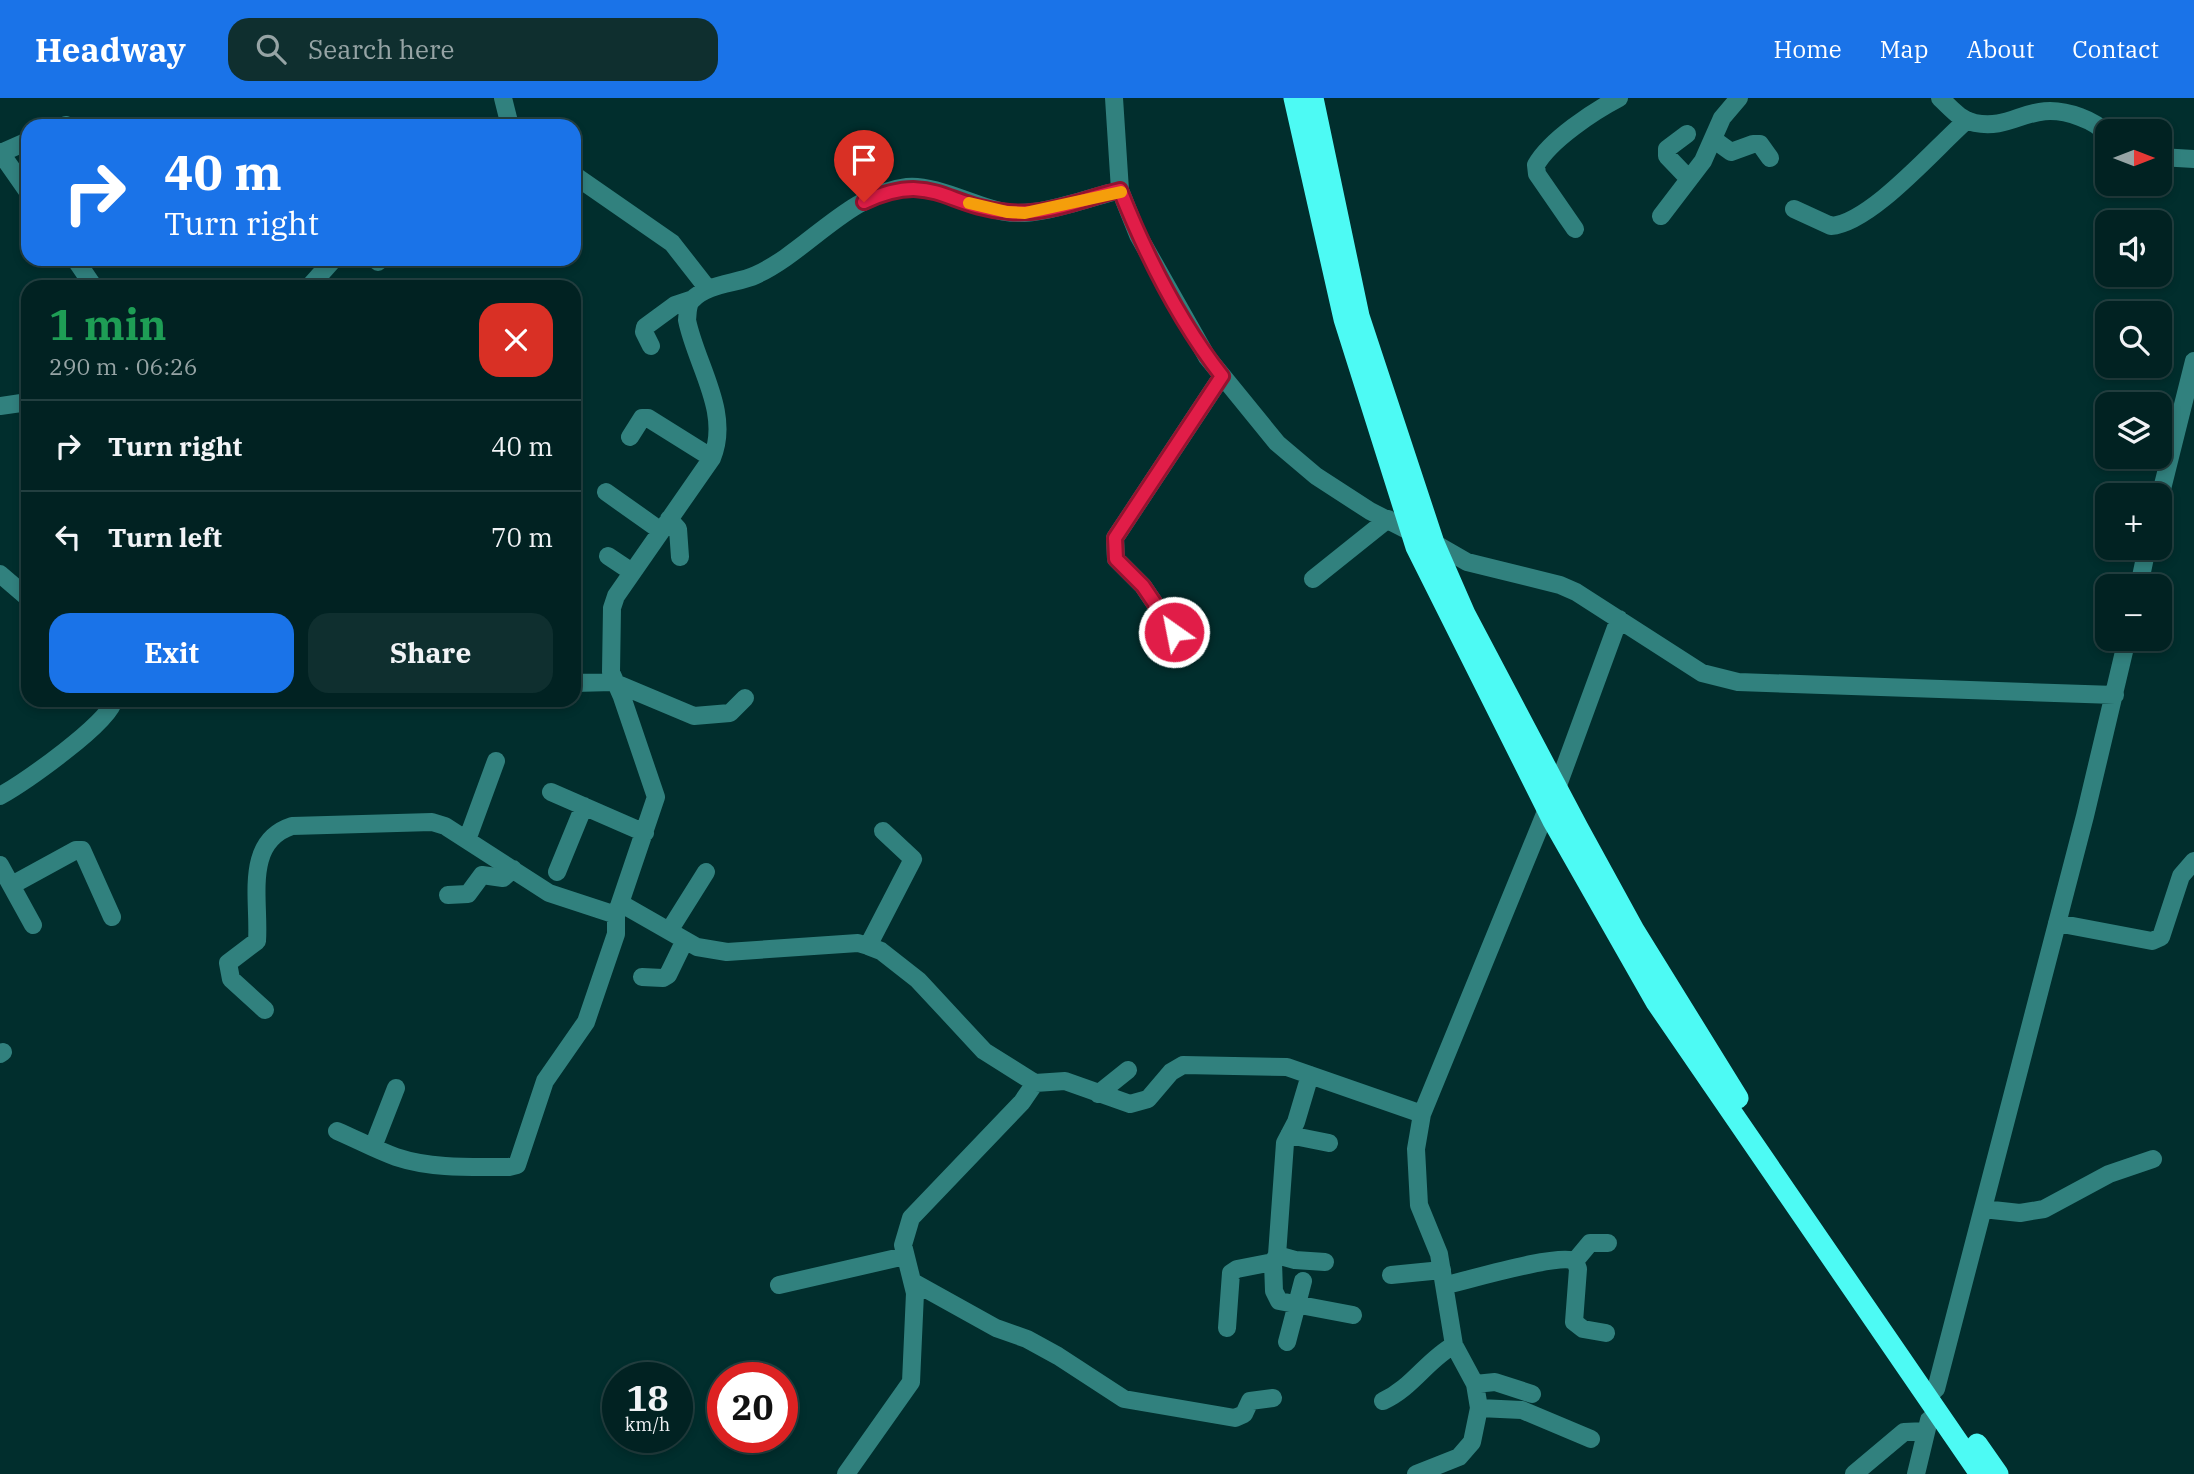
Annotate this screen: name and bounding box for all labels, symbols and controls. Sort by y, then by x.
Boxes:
search box [228,18,718,81]
text: Headway [35,28,186,71]
icon: search [252,30,290,68]
text: Search here [308,32,454,66]
text: Home [1774,33,1842,65]
text: Map [1880,33,1928,65]
text: About [1966,33,2034,65]
text: Contact [2072,33,2159,65]
north arrow [2095,119,2172,196]
map controls [2095,119,2172,651]
pin [834,130,894,202]
text: 40 m [164,140,282,203]
icon: arrive [845,141,883,179]
icon: right [49,147,140,238]
text: Turn right [164,202,319,244]
button: sound [2095,210,2172,287]
text: 1 min [49,297,167,352]
button: search [2095,301,2172,378]
button: close [479,303,553,377]
text: 290 m · 06:26 [49,351,198,381]
button: layers [2095,392,2172,469]
icon: right [49,427,87,465]
text: Turn right [108,429,242,463]
text: 40 m [491,429,553,463]
button: + [2095,483,2172,560]
icon: left [49,518,87,556]
text: Turn left [108,520,222,554]
text: 70 m [491,520,553,554]
button: − [2095,574,2172,651]
position arrow [1137,595,1211,669]
button: Exit [49,613,294,693]
button: Share [308,613,553,693]
speed limit sign: 20 [707,1362,798,1453]
text: 18 [626,1375,669,1421]
text: km/h [625,1413,670,1436]

